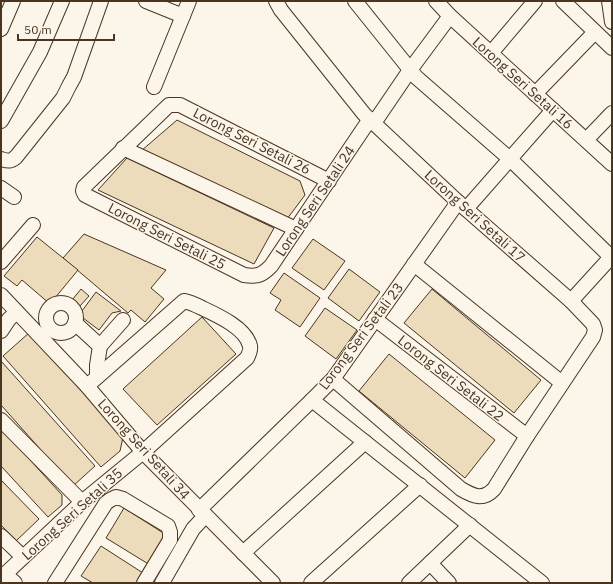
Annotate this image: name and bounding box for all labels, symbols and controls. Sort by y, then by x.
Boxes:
scale bar [18,16,114,42]
text: 50 m [24,22,52,37]
street label: Lorong Seri Setali 16 [469,33,577,133]
street label: Lorong Seri Setali 26 [190,104,314,178]
street label: Lorong Seri Setali 24 [271,142,359,260]
street label: Lorong Seri Setali 17 [421,166,529,266]
street label: Lorong Seri Setali 25 [105,199,229,273]
street label: Lorong Seri Setali 23 [315,279,407,393]
street label: Lorong Seri Setali 22 [394,331,508,425]
street label: Lorong Seri Setali 34 [94,395,194,503]
street label: Lorong Seri Setali 35 [18,464,126,564]

